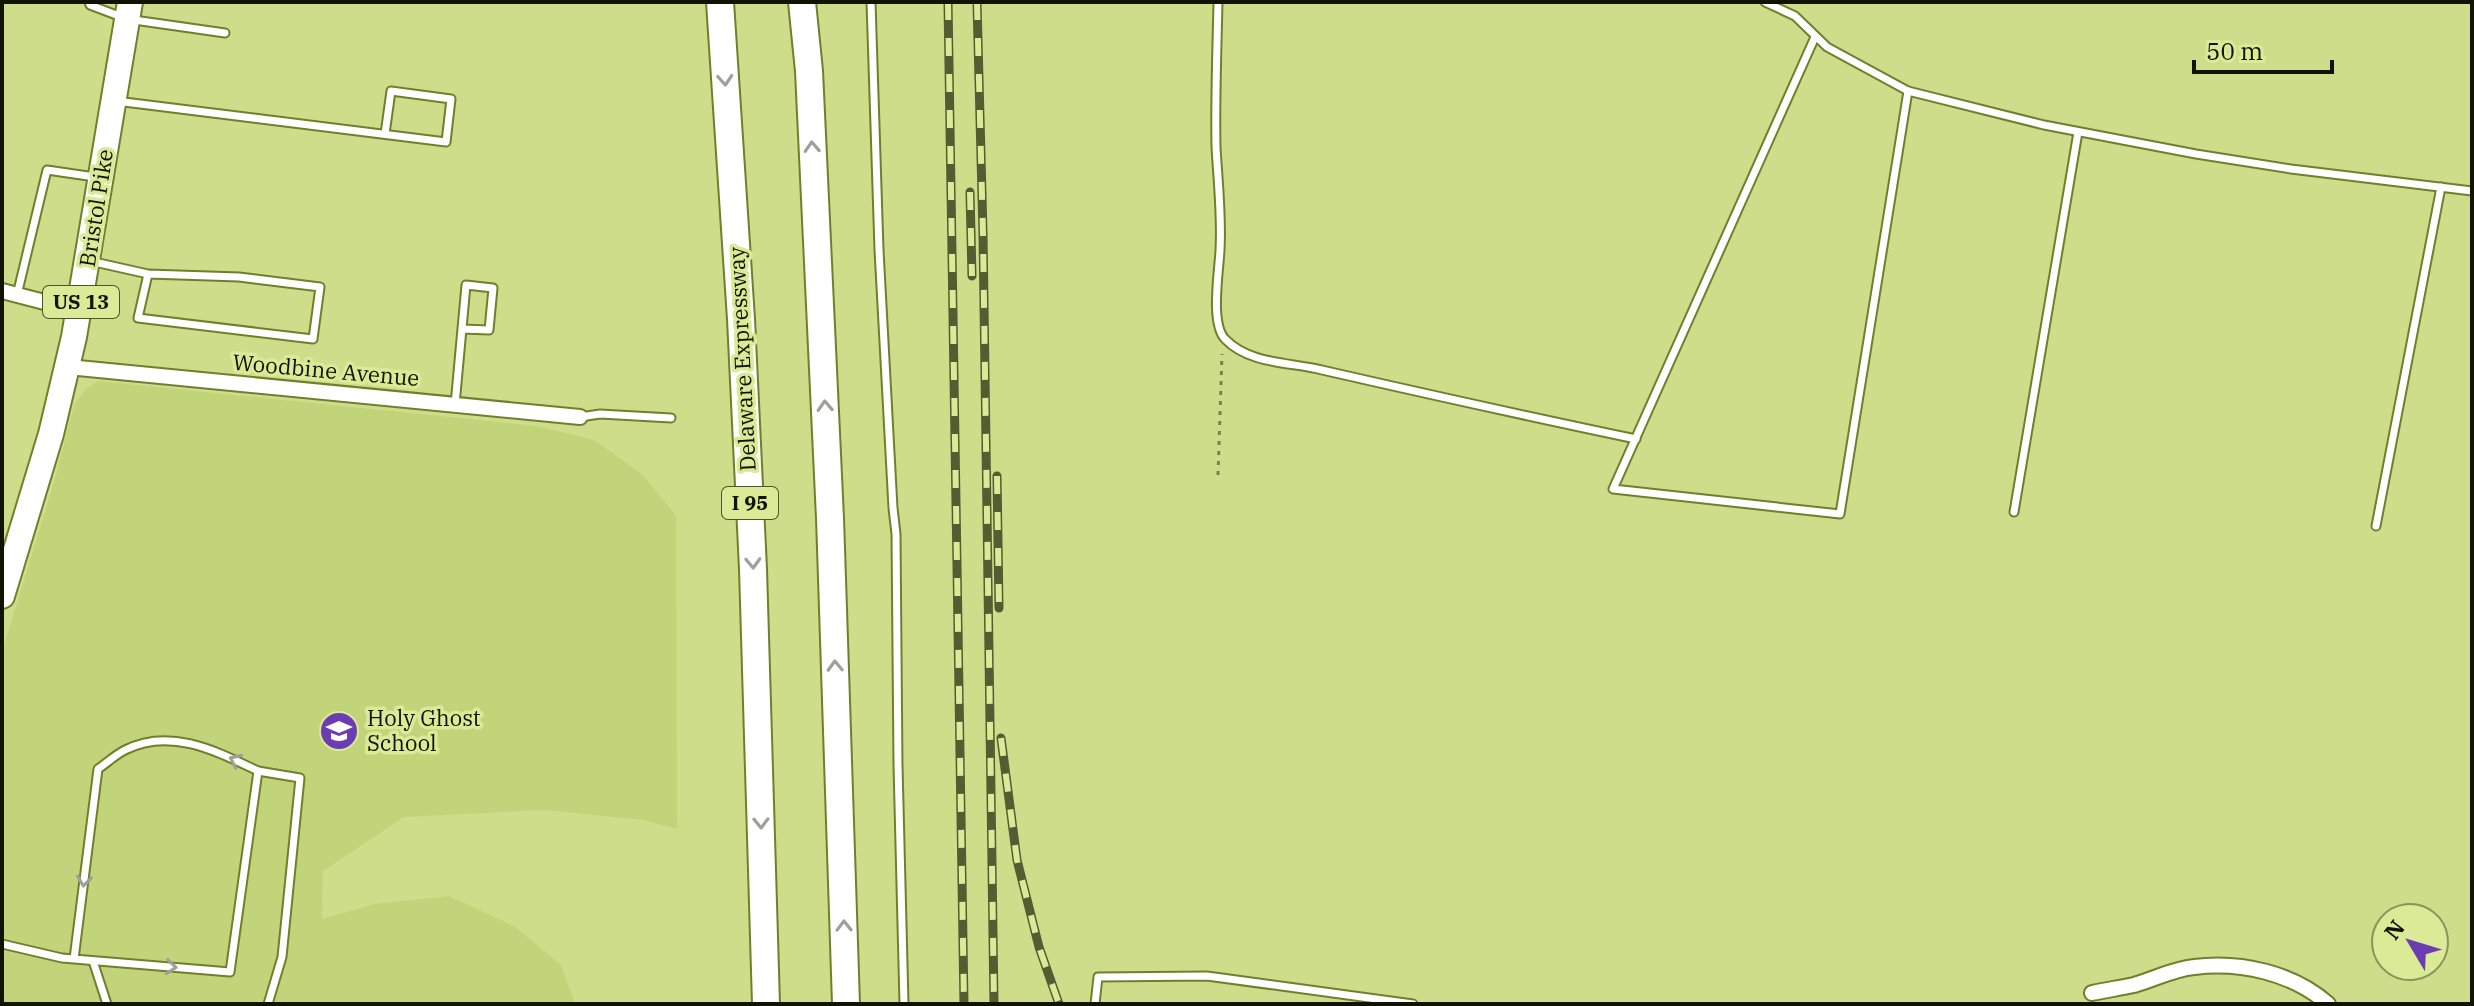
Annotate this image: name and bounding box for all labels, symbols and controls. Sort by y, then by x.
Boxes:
scale bar [2194,24,2332,74]
text: 50 m [2206,35,2263,67]
one-way arrow [716,74,733,87]
one-way arrow [804,140,821,153]
street label: Bristol Pike [72,147,119,269]
street label: Delaware Expressway [721,246,762,472]
road number: US 13 [43,286,119,318]
street label: Woodbine Avenue [231,347,421,392]
one-way arrow [816,399,833,412]
road number: I 95 [722,487,778,519]
one-way arrow [744,557,761,570]
one-way arrow [827,659,844,672]
place label: Holy Ghost School [367,703,481,757]
school or university icon: Holy Ghost School [318,710,360,752]
one-way arrow [228,754,243,770]
one-way arrow [753,817,770,830]
one-way arrow [76,874,93,888]
north arrow [2370,902,2450,982]
text: N [2377,914,2411,945]
one-way arrow [835,919,852,932]
one-way arrow [165,958,178,975]

